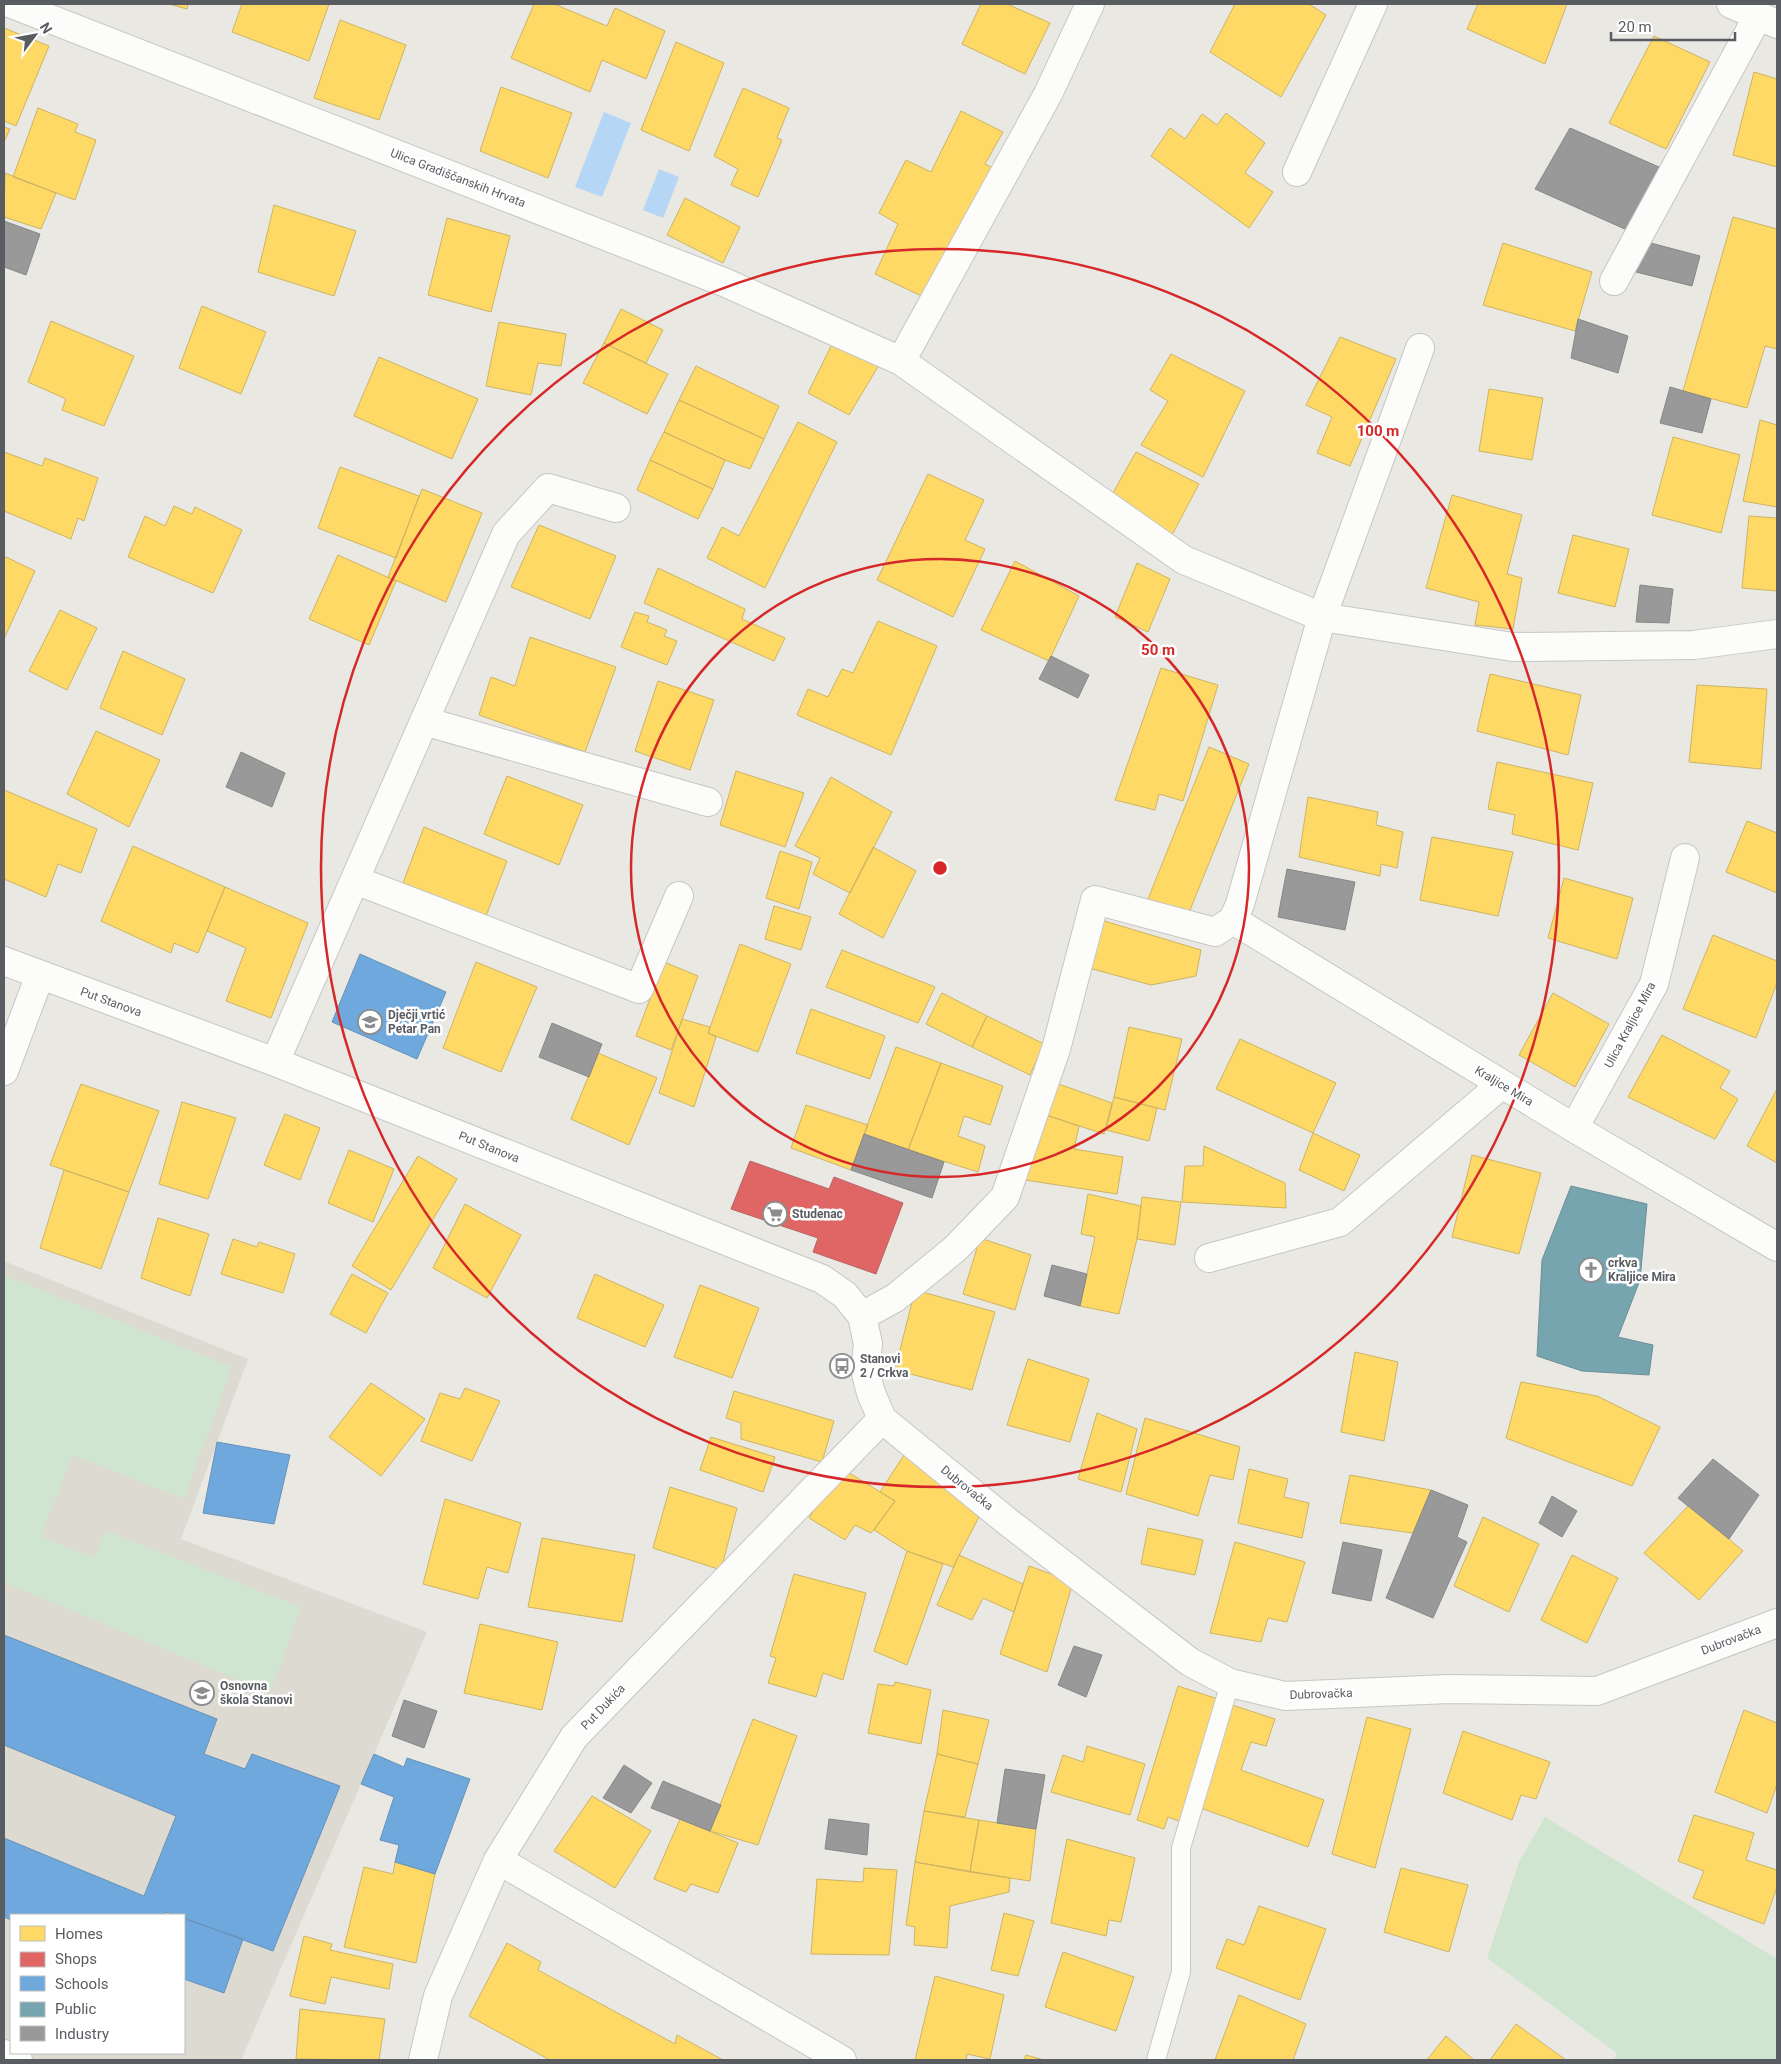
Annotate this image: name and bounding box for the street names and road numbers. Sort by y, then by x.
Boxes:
street label: Ulica Gradiščanskih Hrvata [389,146,527,210]
street label: Ulica Kraljice Mira [1601,980,1659,1070]
street label: Put Stanova [78,984,144,1020]
street label: Kraljice Mira [1472,1063,1536,1109]
street label: Put Stanova [457,1128,521,1166]
street label: Dubrovačka [938,1463,996,1513]
street label: Dubrovačka [1699,1622,1763,1658]
street label: Put Dukića [578,1681,628,1733]
street label: Dubrovačka [1289,1686,1353,1702]

